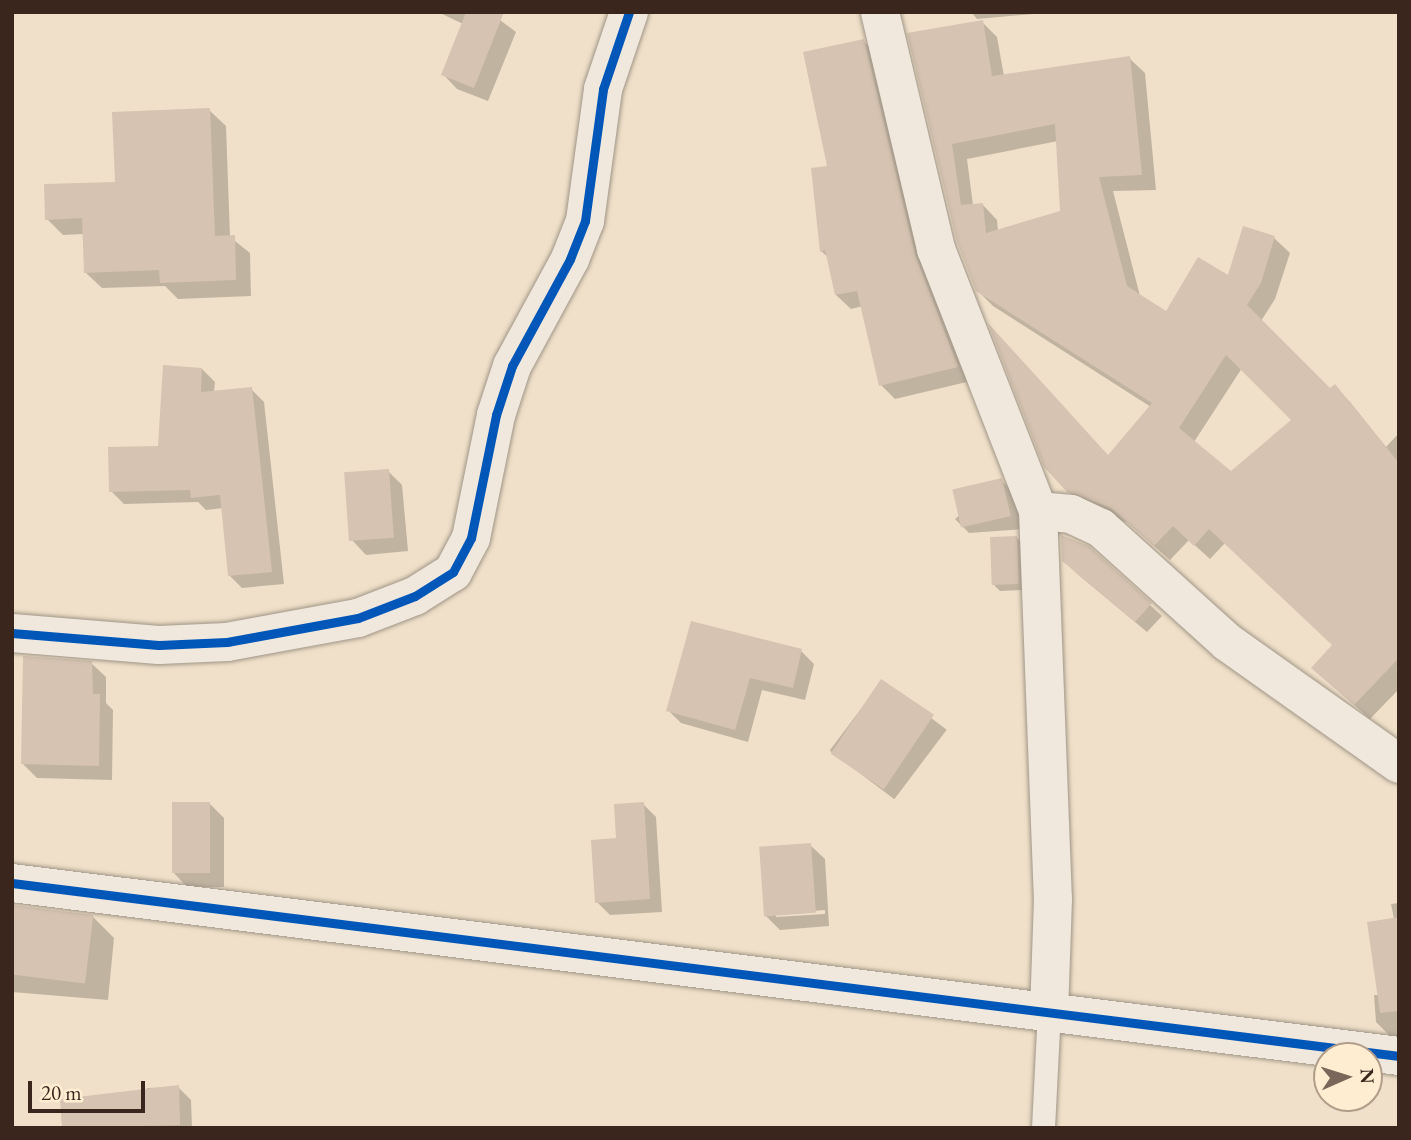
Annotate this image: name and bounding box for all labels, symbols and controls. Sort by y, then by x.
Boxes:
north arrow [1313,1042,1383,1112]
scale bar [32,1066,149,1110]
text: N [1355,1068,1380,1084]
text: 20 m [41,1079,82,1106]

